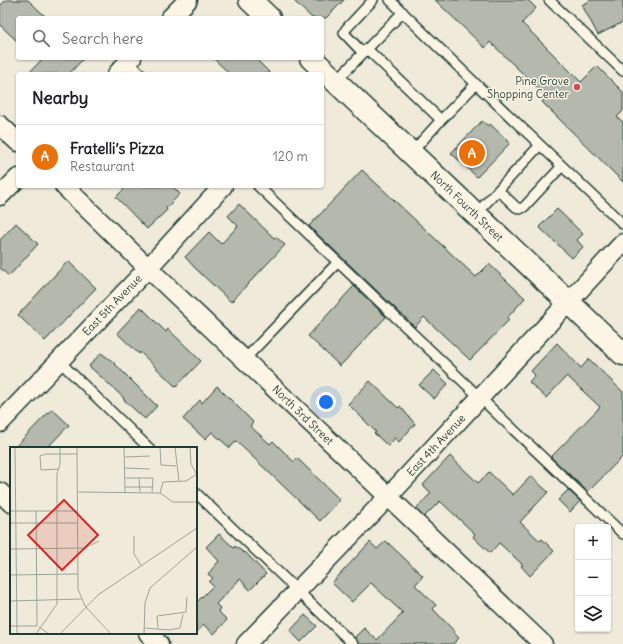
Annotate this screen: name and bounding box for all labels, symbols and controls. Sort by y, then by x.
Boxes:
search box [16,16,324,60]
icon: search [30,27,52,49]
text: Search here [62,29,143,48]
place label: Pine Grove Shopping Center [487,74,570,101]
marker: Pine Grove Shopping Center [572,82,582,92]
text: Nearby [32,87,88,109]
pin: A [459,138,485,168]
text: Fratelli’s Pizza [70,139,164,158]
text: A [41,148,49,165]
text: 120 m [273,148,308,165]
text: Restaurant [70,158,135,175]
street label: North Fourth Street [428,168,506,244]
street label: East 5th Avenue [79,271,145,339]
street label: North 3rd Street [269,382,337,448]
your location [316,392,336,412]
street label: East 4th Avenue [404,411,468,479]
inset map [10,447,197,634]
map controls [575,524,611,632]
button: + [575,524,611,560]
button: − [575,560,611,596]
button: layers [575,596,611,632]

